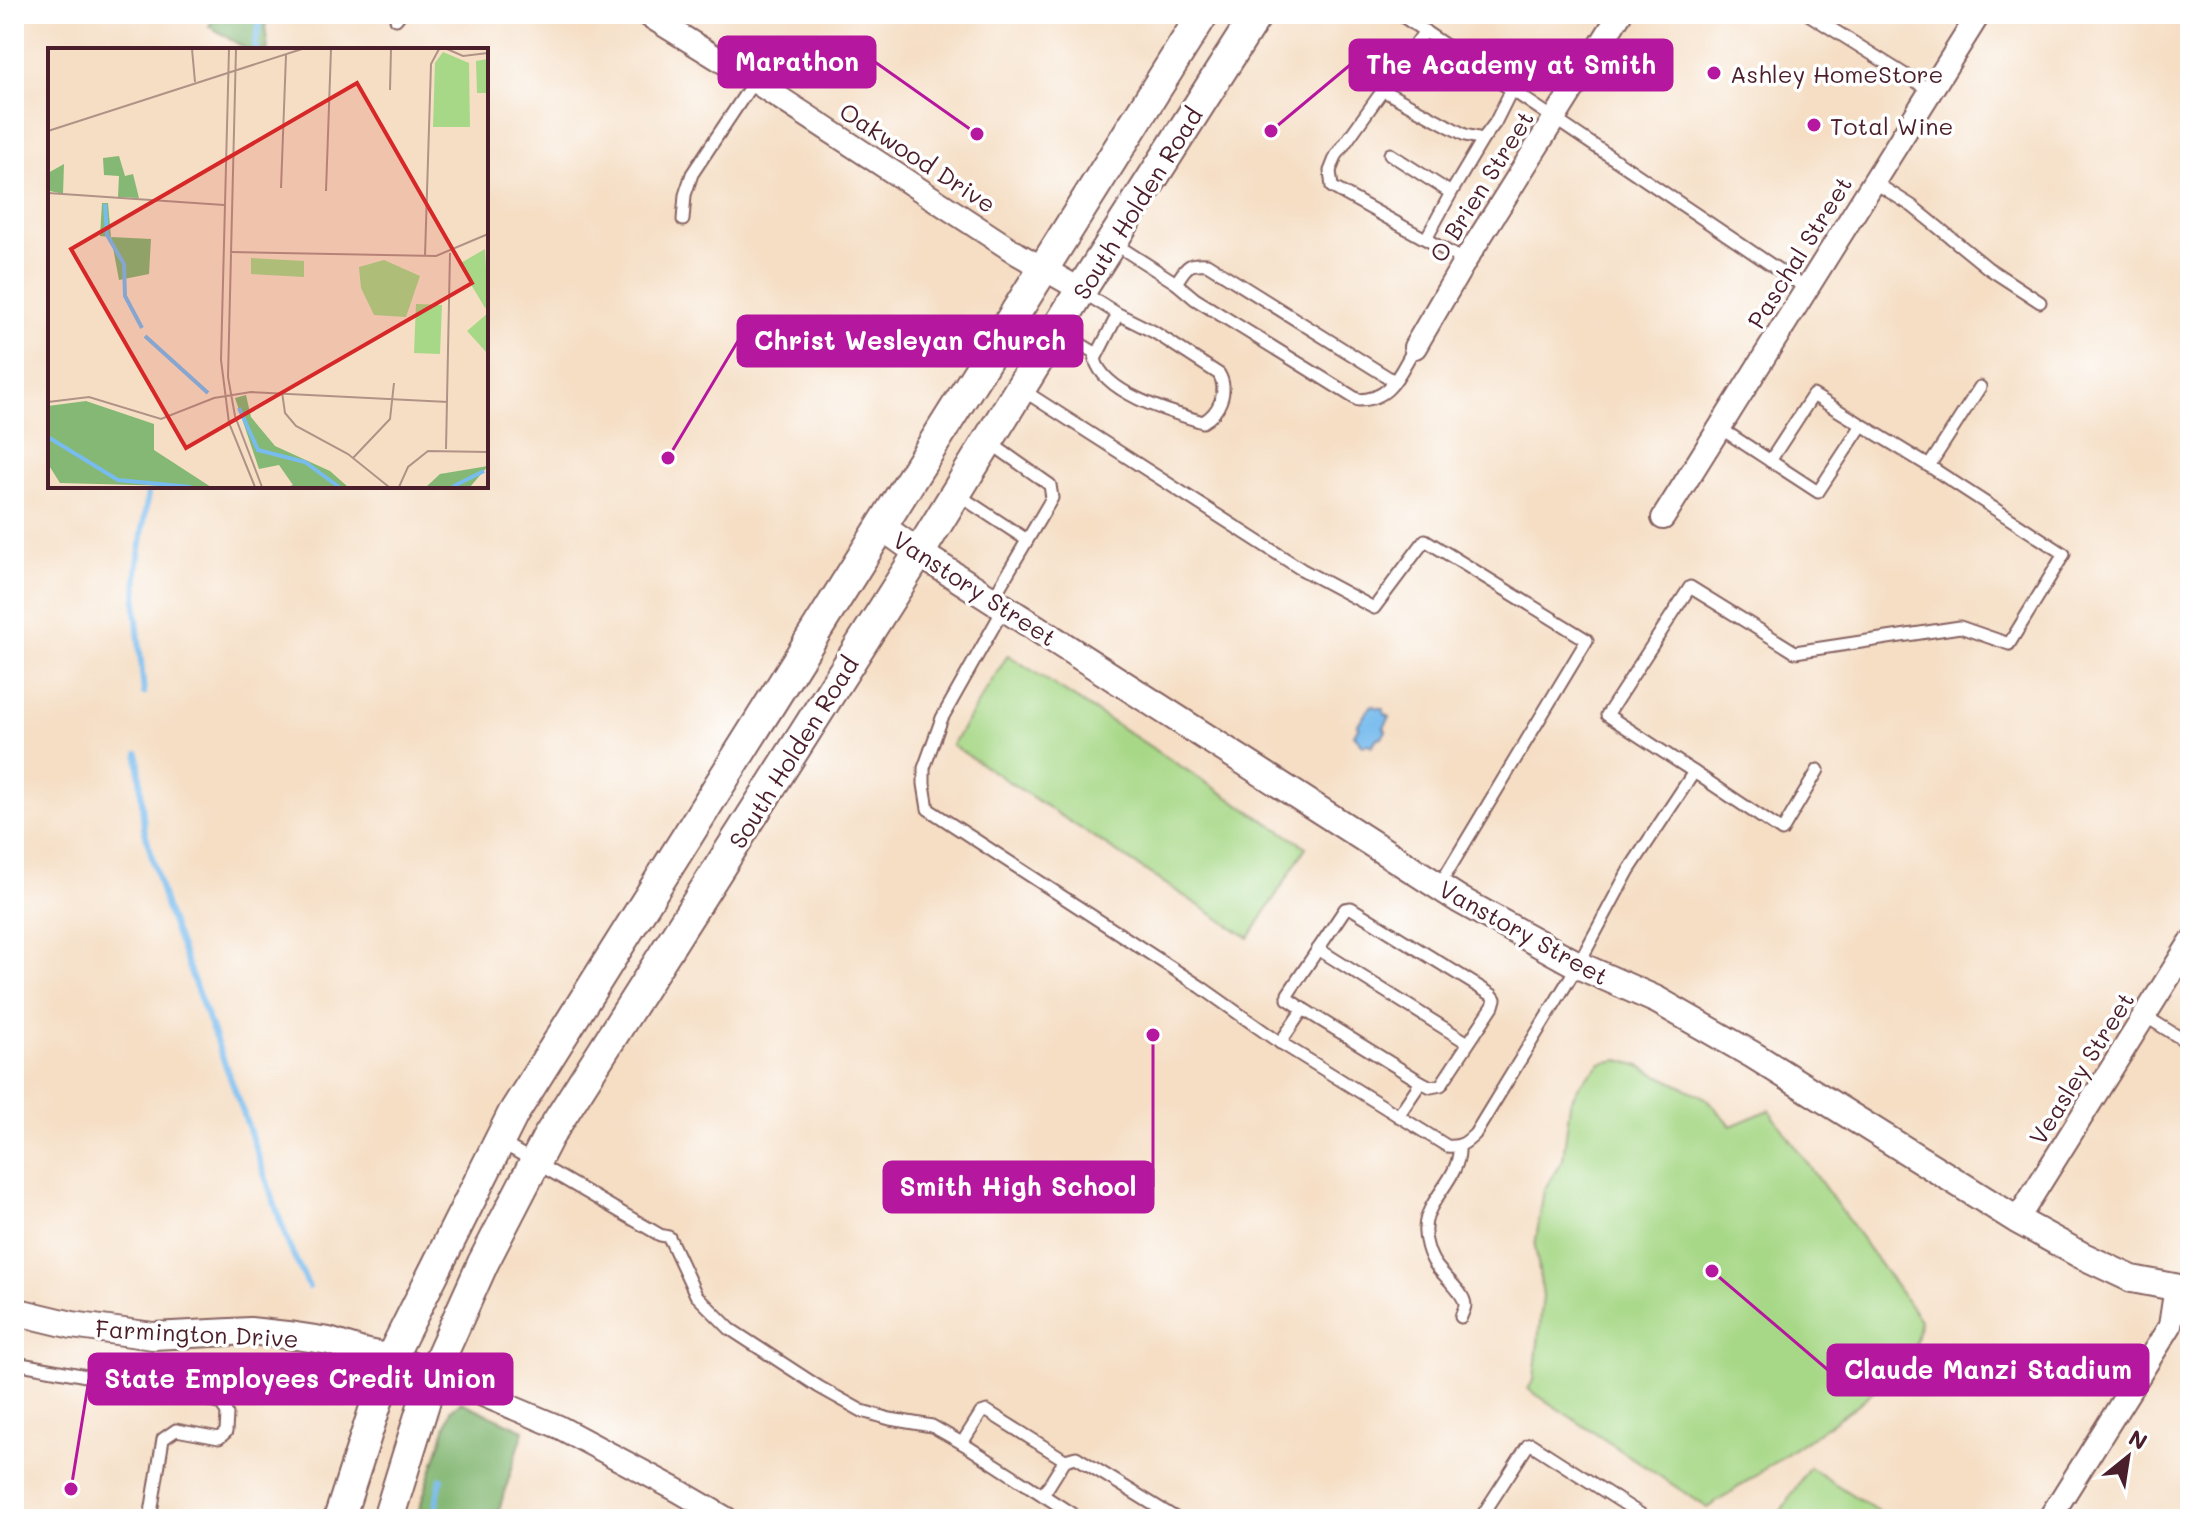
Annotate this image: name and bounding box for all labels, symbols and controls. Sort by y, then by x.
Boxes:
callout: Marathon [719,37,875,87]
callout: The Academy at Smith [1350,40,1672,90]
text: Marathon [735,44,859,78]
text: The Academy at Smith [1366,47,1656,81]
inset map [48,48,488,488]
place label: Ashley HomeStore [1730,58,1943,89]
marker: Ashley HomeStore [1705,64,1723,82]
street label: Oakwood Drive [834,95,1002,219]
street label: South Holden Road [1065,101,1209,305]
street label: O Brien Street [1422,104,1540,268]
place label: Total Wine [1830,110,1953,141]
marker: Total Wine [1805,116,1823,134]
street label: Paschal Street [1740,170,1858,334]
callout: Christ Wesleyan Church [738,316,1082,366]
text: Christ Wesleyan Church [754,323,1066,357]
street label: Vanstory Street [887,524,1063,652]
street label: South Holden Road [721,650,865,854]
street label: Vanstory Street [1434,873,1614,991]
street label: Veasley Street [2022,986,2140,1150]
callout: Smith High School [884,1162,1153,1212]
text: Smith High School [900,1169,1136,1203]
street label: Farmington Drive [95,1312,299,1354]
callout: Claude Manzi Stadium [1828,1345,2148,1395]
text: Claude Manzi Stadium [1844,1352,2132,1386]
callout: State Employees Credit Union [89,1354,512,1404]
text: State Employees Credit Union [104,1361,496,1395]
north arrow [2088,1417,2168,1497]
text: N [2124,1423,2153,1456]

